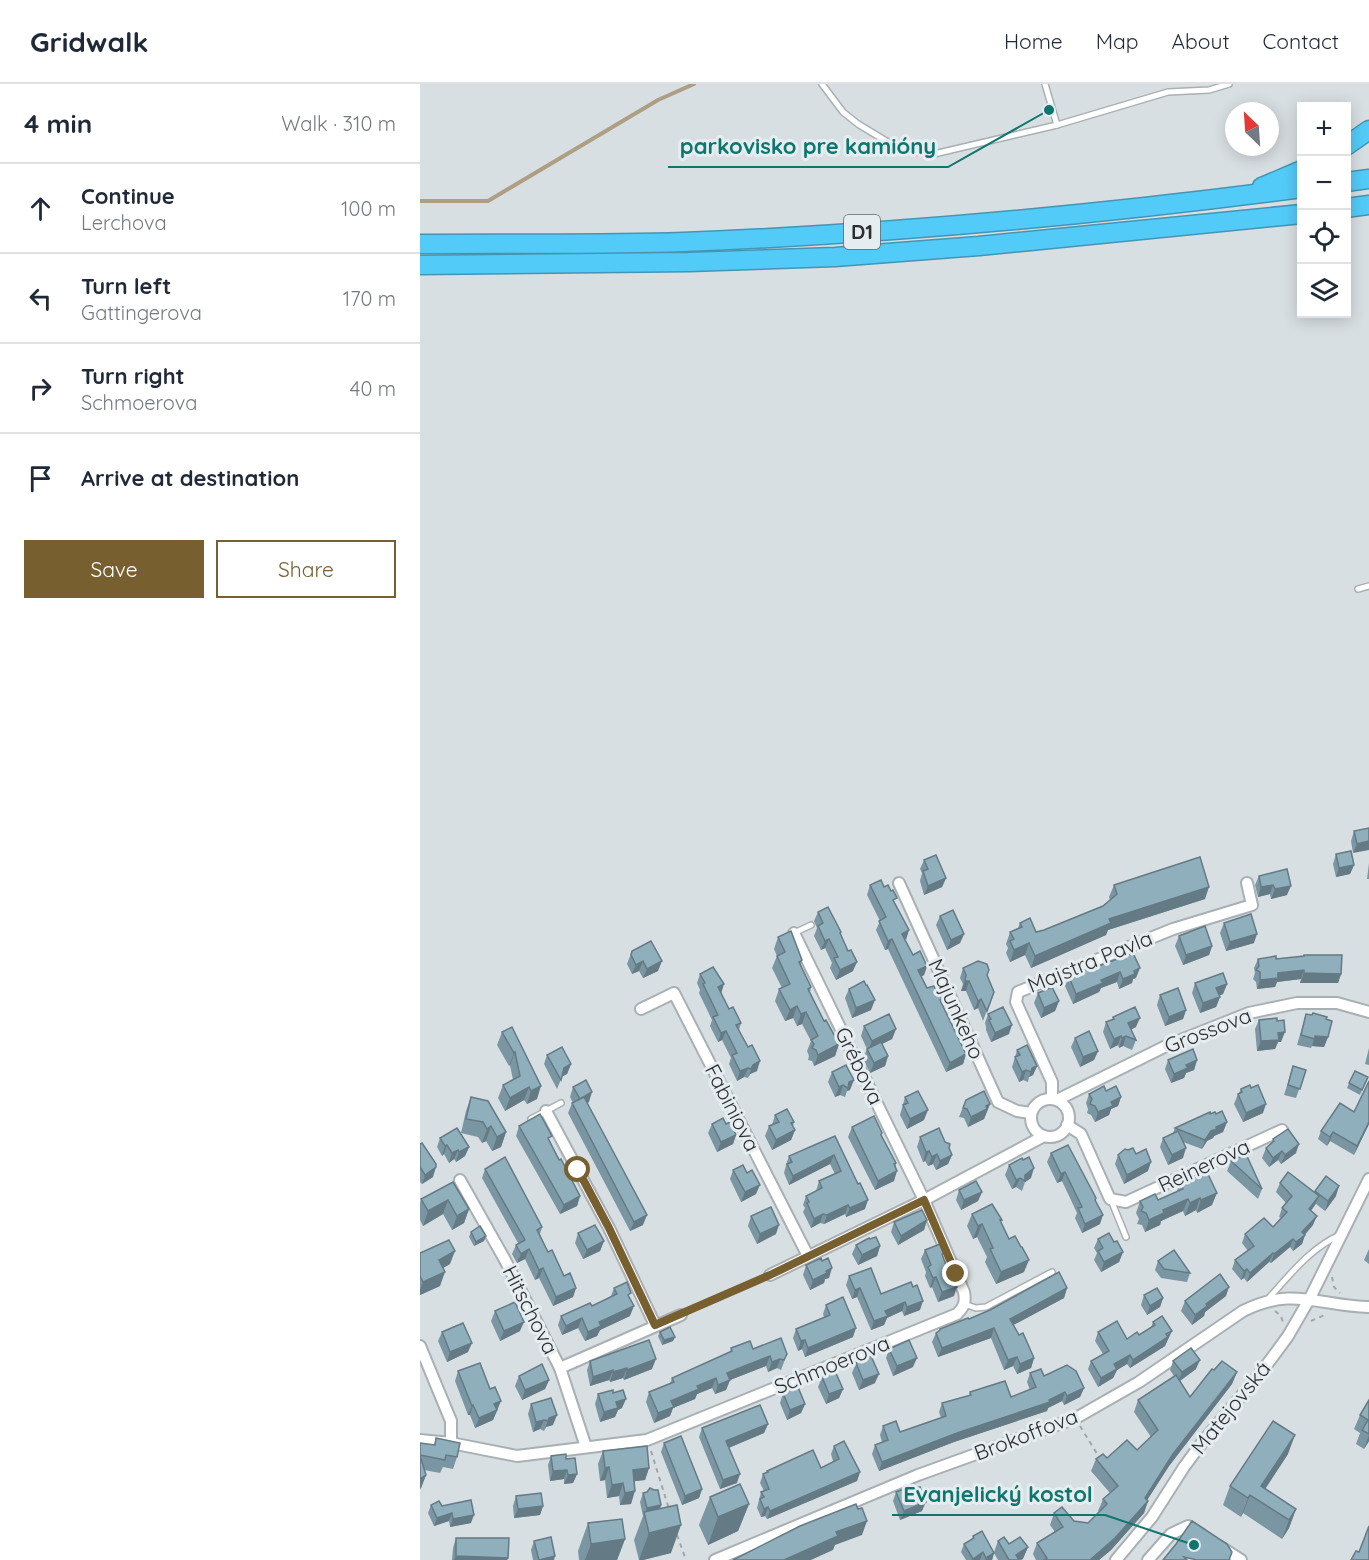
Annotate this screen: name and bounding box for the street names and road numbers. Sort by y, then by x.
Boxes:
road number: D1 [844,215,880,249]
street label: Majstra Pavla [1023,924,1156,998]
street label: Majunkeho [923,954,991,1063]
street label: Grossova [1161,1002,1255,1059]
street label: Grébova [830,1022,890,1109]
street label: Fabiniova [700,1060,766,1156]
street label: Reinerova [1154,1133,1254,1198]
street label: Hitschova [497,1261,564,1358]
street label: Schmoerova [770,1329,893,1399]
street label: Matejovská [1185,1356,1276,1459]
street label: Brokoffova [970,1402,1081,1466]

